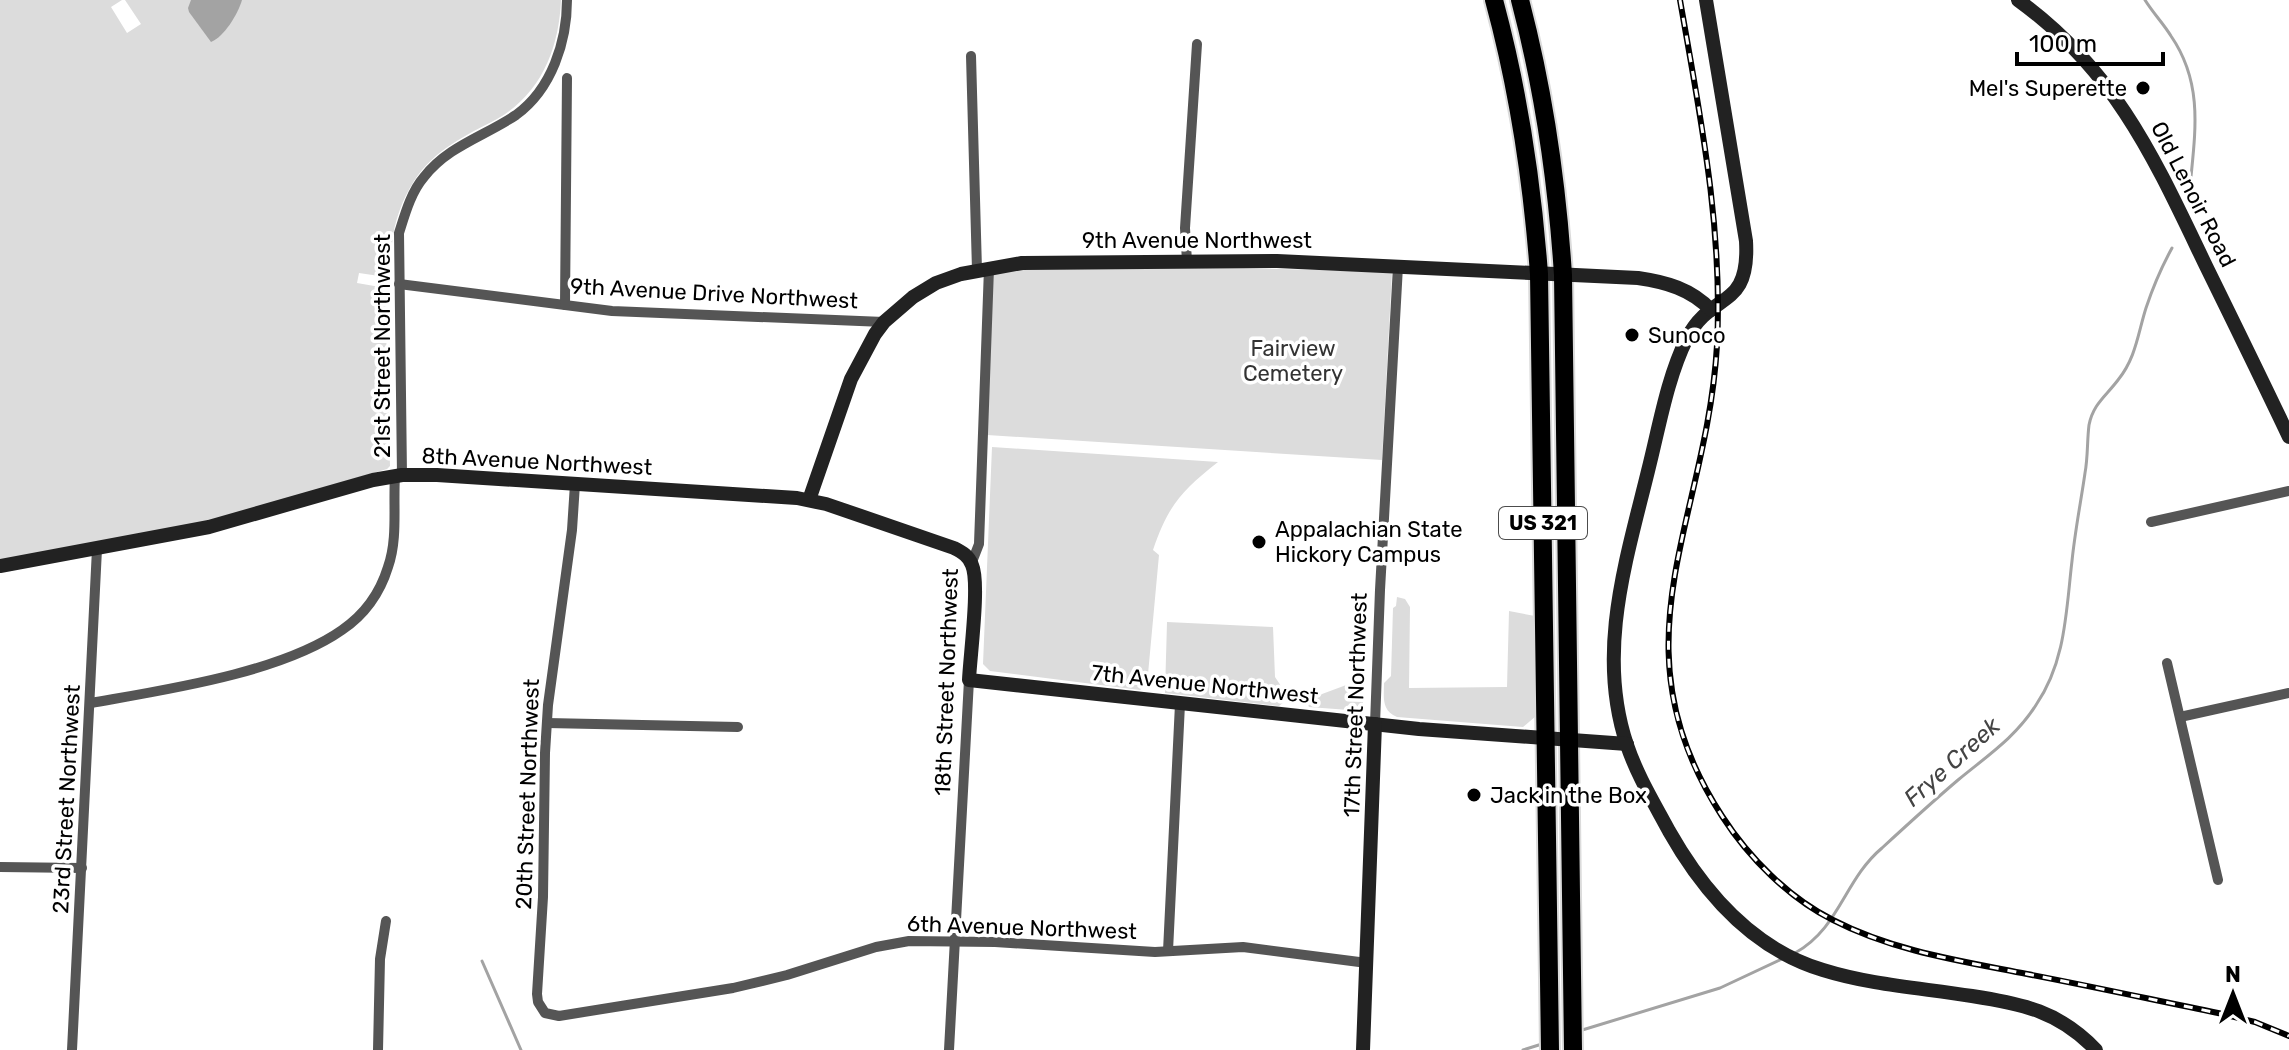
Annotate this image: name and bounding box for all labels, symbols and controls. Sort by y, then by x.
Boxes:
scale bar [2017,16,2163,66]
text: 100 m [2029,30,2097,58]
place label: Mel's Superette [1969,75,2127,102]
marker: Mel's Superette [2134,79,2152,97]
street label: Old Lenoir Road [2145,117,2242,272]
street label: 9th Avenue Northwest [1082,227,1312,254]
street label: 21st Street Northwest [369,234,396,458]
street label: 9th Avenue Drive Northwest [569,272,859,315]
place label: Sunoco [1648,322,1726,349]
marker: Sunoco [1623,326,1641,344]
park label: Fairview Cemetery [1243,335,1343,387]
street label: 8th Avenue Northwest [421,442,653,481]
road number: US 321 [1499,507,1587,539]
place label: Appalachian State Hickory Campus [1275,516,1463,568]
marker: Appalachian State Hickory Campus [1250,533,1268,551]
street label: 18th Street Northwest [929,568,964,796]
street label: 17th Street Northwest [1338,592,1373,818]
street label: 7th Avenue Northwest [1090,659,1320,710]
street label: 20th Street Northwest [510,678,545,910]
street label: 23rd Street Northwest [47,683,86,914]
water label: Frye Creek [1898,711,2006,812]
place label: Jack in the Box [1490,782,1647,809]
marker: Jack in the Box [1465,786,1483,804]
street label: 6th Avenue Northwest [907,910,1138,945]
north arrow [2193,954,2273,1034]
text: N [2225,961,2241,988]

